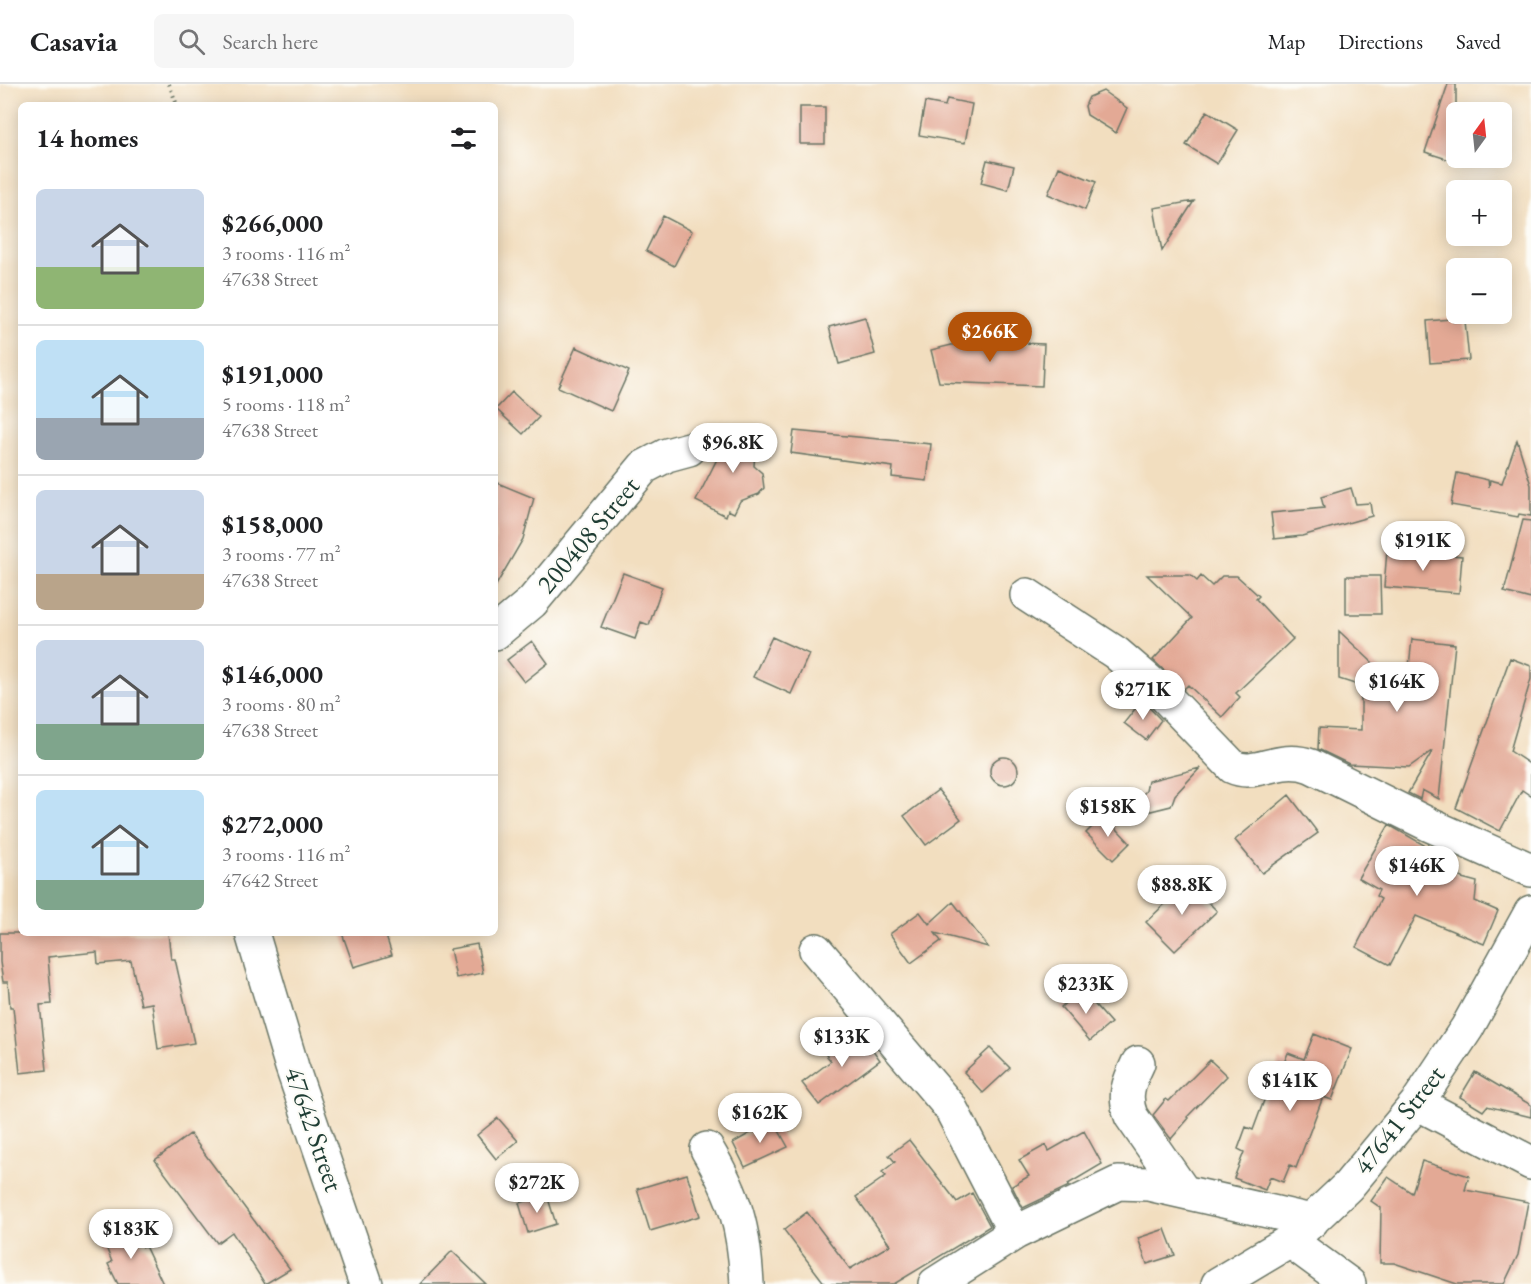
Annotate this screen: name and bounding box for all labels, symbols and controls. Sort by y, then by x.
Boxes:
search box [154,14,574,68]
text: Casavia [30,23,118,59]
icon: search [175,25,208,58]
text: Search here [223,27,318,56]
text: Map [1268,28,1305,55]
text: Directions [1338,28,1423,55]
text: Saved [1456,28,1501,55]
north arrow [1446,102,1512,168]
map controls [1446,102,1512,324]
text: 14 homes [36,121,138,155]
icon: filters [447,122,480,155]
button: + [1446,180,1512,246]
text: $266,000 [222,206,323,240]
icon: home [84,213,156,285]
text: 3 rooms · 116 m² [222,240,350,266]
button: − [1446,258,1512,324]
text: 47638 Street [222,266,318,292]
pin: $266K [948,312,1032,363]
text: $266K [962,318,1018,344]
text: $191,000 [222,357,323,391]
icon: home [84,364,156,436]
text: 5 rooms · 118 m² [222,391,350,417]
text: 47638 Street [222,417,318,443]
pin: $96.8K [684,423,782,474]
text: $96.8K [702,429,764,455]
street label: 200408 Street [528,468,647,601]
text: $158,000 [222,507,323,541]
icon: home [84,514,156,586]
pin: $191K [1381,521,1465,572]
text: $191K [1395,527,1451,553]
text: 3 rooms · 77 m² [222,541,341,567]
text: 47638 Street [222,567,318,593]
text: $146,000 [222,657,323,691]
pin: $164K [1355,662,1439,713]
icon: home [84,664,156,736]
text: $164K [1369,668,1425,694]
pin: $271K [1101,670,1185,721]
text: $271K [1115,676,1171,702]
text: 3 rooms · 80 m² [222,691,341,717]
text: 47638 Street [222,717,318,743]
pin: $158K [1066,787,1150,838]
text: $158K [1080,793,1136,819]
text: $272,000 [222,807,323,841]
icon: home [84,814,156,886]
text: 3 rooms · 116 m² [222,841,350,867]
pin: $146K [1375,846,1459,897]
text: $146K [1389,852,1445,878]
pin: $88.8K [1133,865,1231,916]
text: 47642 Street [222,867,318,893]
text: $88.8K [1151,871,1213,897]
pin: $233K [1044,964,1128,1015]
text: $233K [1058,970,1114,996]
pin: $133K [800,1017,884,1068]
text: $133K [814,1023,870,1049]
street label: 47641 Street [1345,1057,1453,1182]
pin: $141K [1248,1061,1332,1112]
street label: 47642 Street [277,1062,352,1196]
text: $141K [1262,1067,1318,1093]
pin: $162K [718,1093,802,1144]
text: $162K [732,1099,788,1125]
pin: $272K [495,1163,579,1214]
text: $272K [509,1169,565,1195]
pin: $183K [89,1209,173,1260]
text: $183K [103,1215,159,1241]

